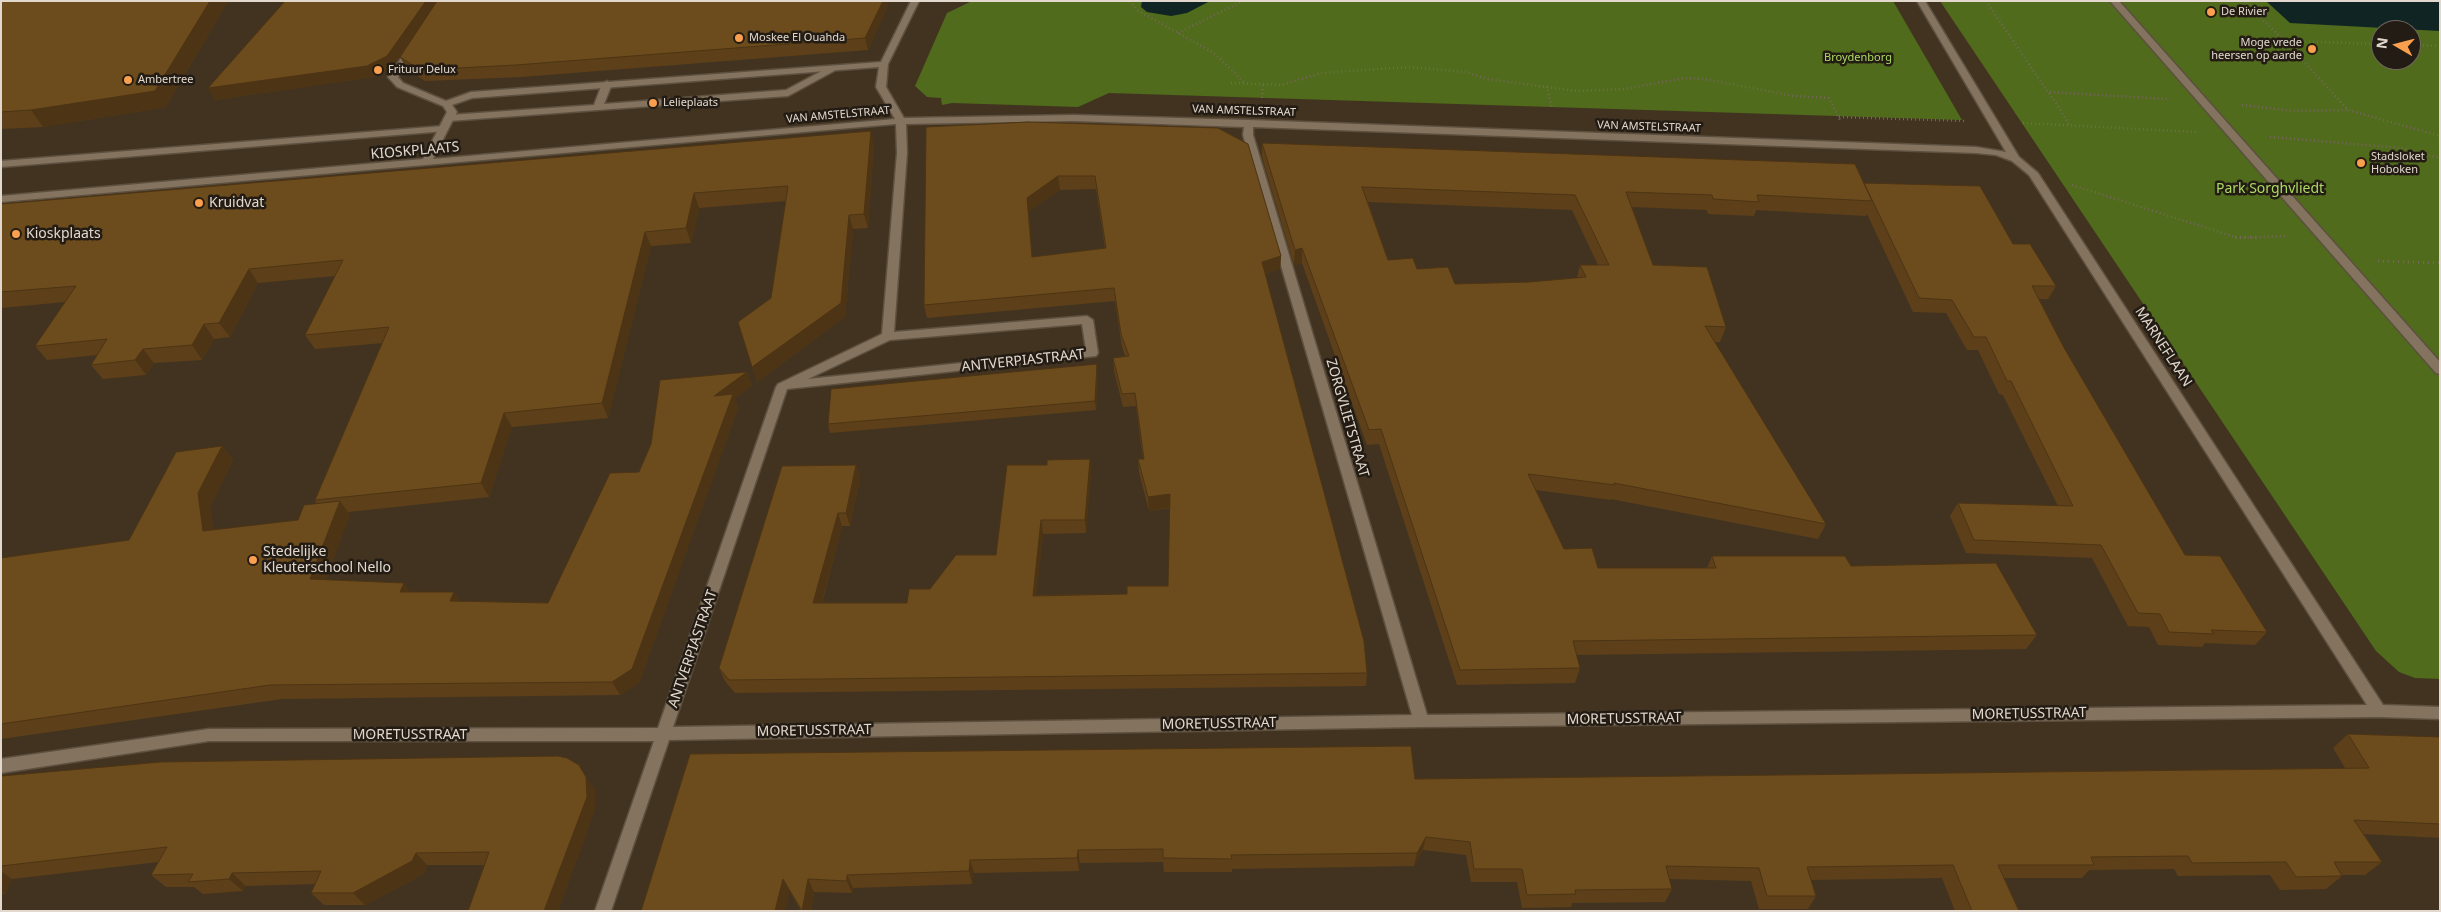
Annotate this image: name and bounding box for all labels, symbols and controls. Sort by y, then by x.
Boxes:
place label: De Rivier [2221,5,2267,19]
marker: De Rivier [2205,6,2217,18]
north arrow [2371,20,2421,70]
place label: Moskee El Ouahda [749,31,845,45]
marker: Moskee El Ouahda [733,32,745,44]
place label: Moge vrede heersen op aarde [2211,36,2302,62]
text: N [2371,36,2392,50]
marker: Moge vrede heersen op aarde [2306,43,2318,55]
park label: Broydenborg [1824,51,1892,65]
place label: Frituur Delux [388,63,456,77]
marker: Frituur Delux [372,64,384,76]
place label: Ambertree [138,73,194,87]
marker: Ambertree [122,74,134,86]
place label: Lelieplaats [663,96,718,110]
marker: Lelieplaats [647,97,659,109]
street label: VAN AMSTELSTRAAT [1192,103,1296,119]
street label: VAN AMSTELSTRAAT [786,104,890,126]
street label: VAN AMSTELSTRAAT [1597,119,1701,135]
street label: KIOSKPLAATS [370,139,460,163]
place label: Stadsloket Hoboken [2371,150,2425,176]
marker: Stadsloket Hoboken [2355,157,2367,169]
park label: Park Sorghvliedt [2216,181,2324,197]
place label: Kruidvat [209,195,264,211]
marker: Kruidvat [193,197,205,209]
place label: Kioskplaats [26,226,101,242]
marker: Kioskplaats [10,228,22,240]
street label: MARNEFLAAN [2131,304,2195,390]
street label: ANTVERPIASTRAAT [961,346,1085,376]
street label: ZORGVLIETSTRAAT [1322,357,1372,479]
place label: Stedelijke Kleuterschool Nello [263,544,391,576]
marker: Stedelijke Kleuterschool Nello [247,554,259,566]
street label: ANTVERPIASTRAAT [665,588,721,710]
street label: MORETUSSTRAAT [1972,705,2086,723]
street label: MORETUSSTRAAT [1567,710,1681,728]
street label: MORETUSSTRAAT [1162,715,1276,733]
street label: MORETUSSTRAAT [757,722,871,740]
street label: MORETUSSTRAAT [353,727,467,743]

